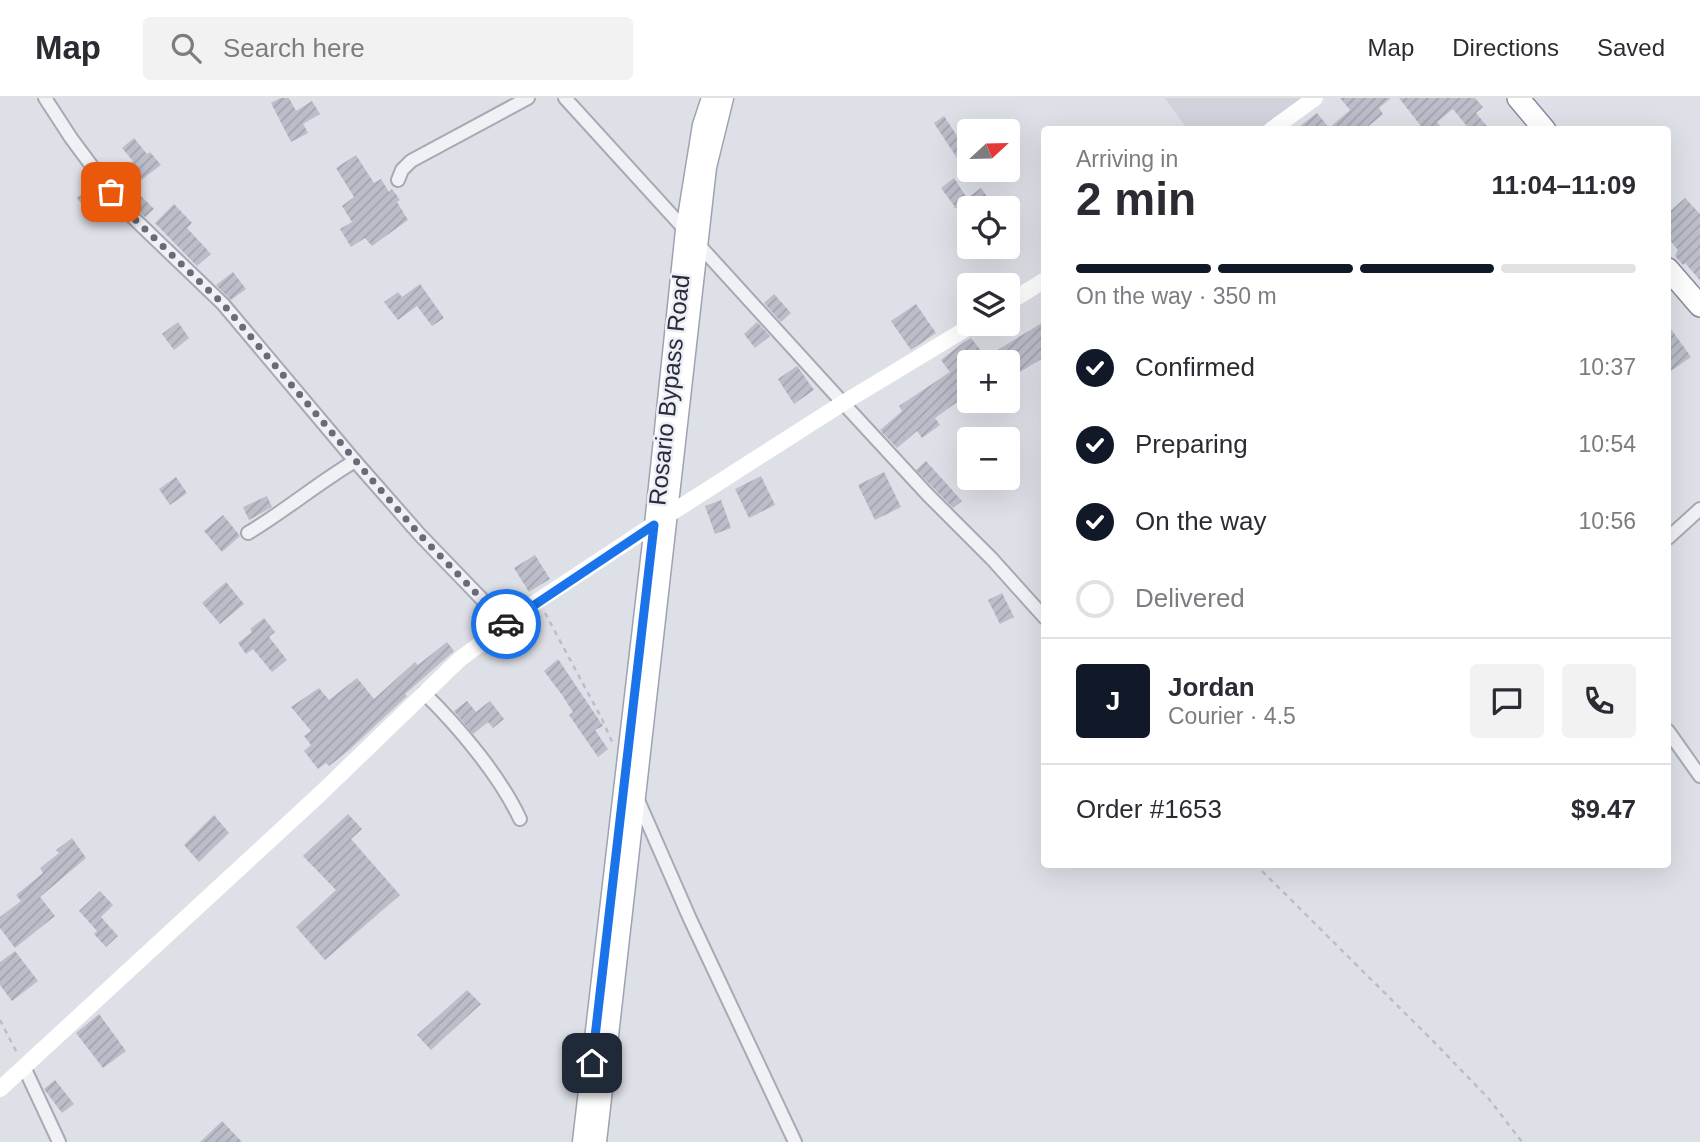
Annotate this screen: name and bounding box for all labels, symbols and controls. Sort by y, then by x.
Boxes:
search box [143,17,633,80]
text: Map [35,29,101,66]
icon: search [167,29,205,67]
text: Search here [223,33,365,63]
text: Map [1368,34,1414,61]
text: Directions [1452,34,1559,61]
text: Saved [1597,34,1665,61]
north arrow [957,119,1020,182]
map controls [957,119,1020,490]
text: Arriving in [1076,146,1178,172]
pin [81,162,141,222]
text: 11:04–11:09 [1491,170,1636,200]
icon: bag [92,173,130,211]
text: 2 min [1076,173,1196,225]
button: locate [957,196,1020,259]
street label: Rosario Bypass Road [643,273,695,507]
button: layers [957,273,1020,336]
text: On the way · 350 m [1076,283,1277,309]
icon: check [1076,349,1114,387]
button: + [957,350,1020,413]
text: Confirmed [1135,352,1255,382]
text: 10:37 [1578,354,1636,380]
icon: check [1076,426,1114,464]
button: − [957,427,1020,490]
text: Preparing [1135,429,1248,459]
text: 10:54 [1578,431,1636,457]
icon: check [1076,503,1114,541]
text: On the way [1135,506,1267,536]
text: 10:56 [1578,508,1636,534]
text: Delivered [1135,583,1245,613]
courier [471,589,541,659]
icon: car [487,605,525,643]
button: chat [1470,664,1544,738]
button: phone [1562,664,1636,738]
text: Jordan [1168,672,1255,702]
text: J [1106,686,1120,716]
text: Courier · 4.5 [1168,703,1296,729]
text: Order #1653 [1076,794,1222,824]
text: $9.47 [1571,794,1636,824]
pin [562,1033,622,1093]
icon: home [573,1044,611,1082]

